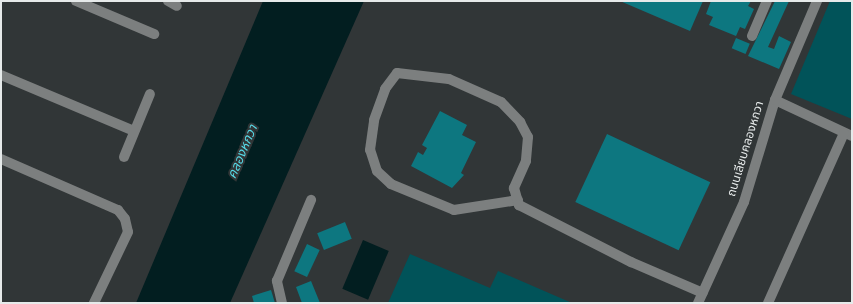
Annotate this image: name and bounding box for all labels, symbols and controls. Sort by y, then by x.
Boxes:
street label: ถนนเลียบคลองหกวา [725,99,767,199]
water label: คลองหกวา [225,123,261,181]

